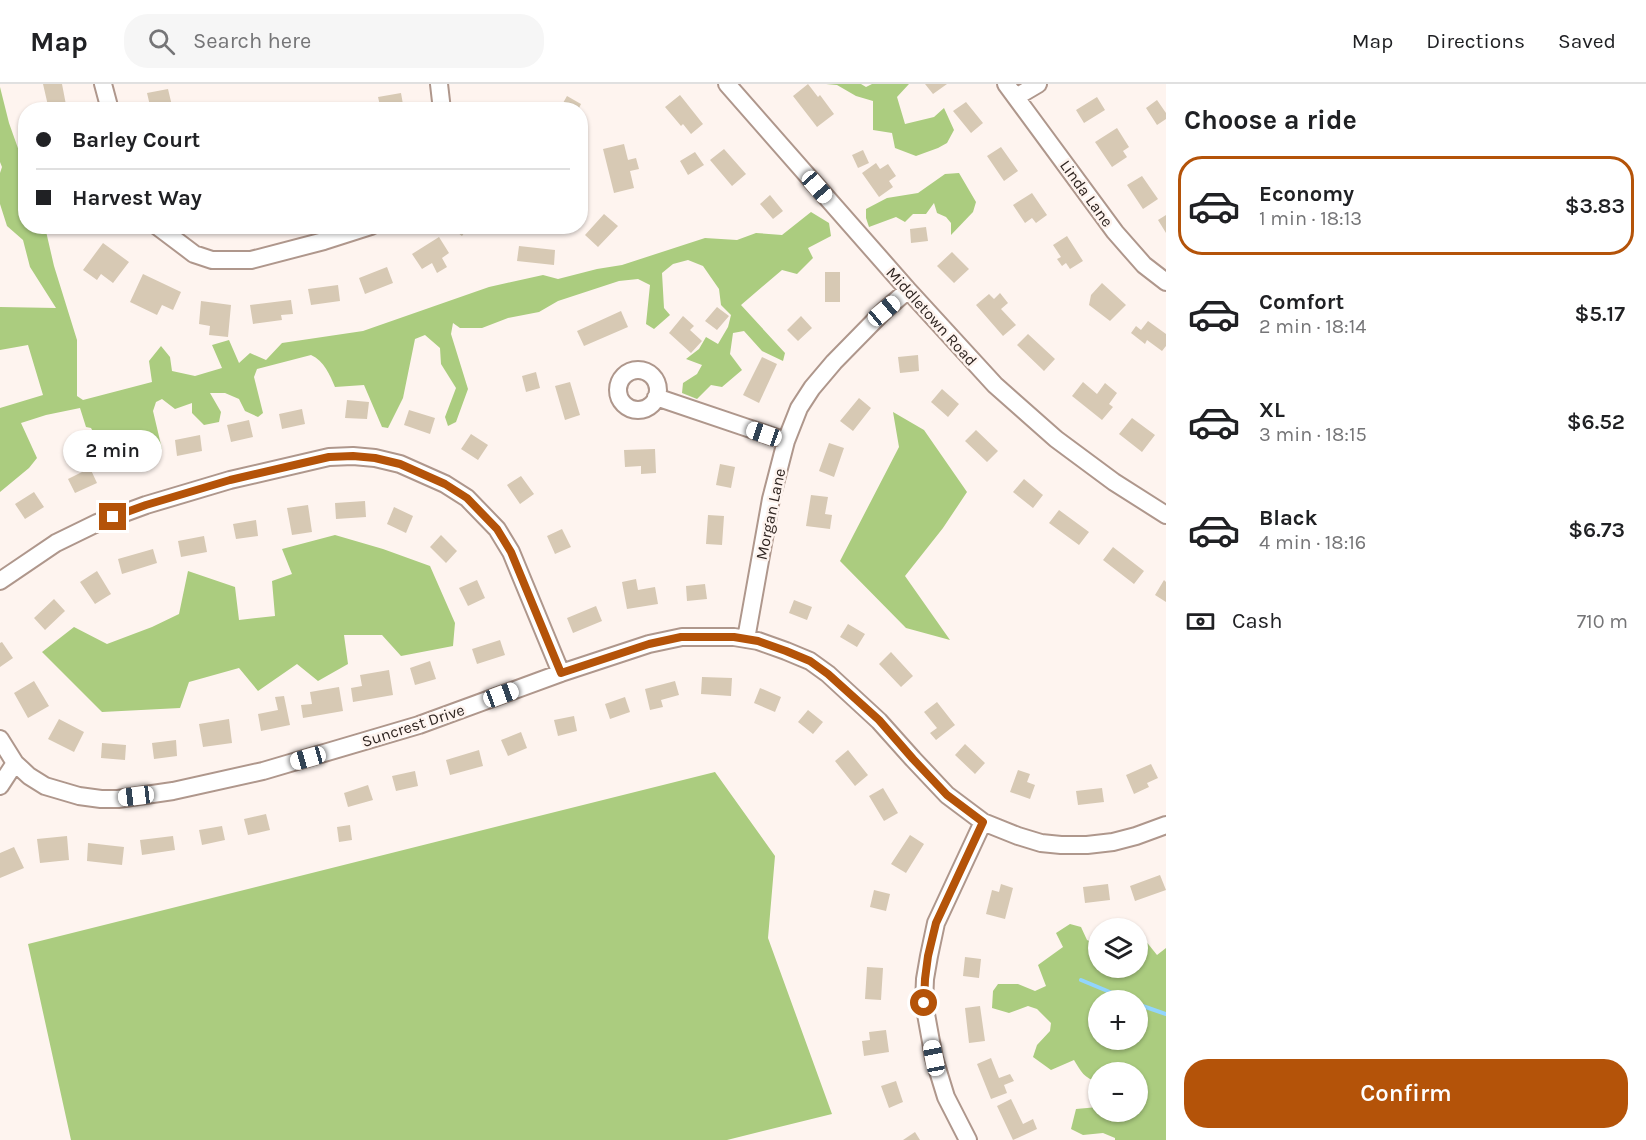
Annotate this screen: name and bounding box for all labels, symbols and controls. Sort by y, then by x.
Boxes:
search box [124,14,544,68]
text: Map [30,25,88,58]
icon: search [145,25,178,58]
text: Search here [193,28,311,54]
text: Map [1352,29,1393,53]
text: Directions [1426,29,1525,53]
text: Saved [1558,29,1616,53]
text: Choose a ride [1184,104,1357,136]
text: Barley Court [72,127,200,153]
street label: Linda Lane [1056,156,1117,230]
car [798,168,836,206]
icon: car [1187,179,1241,233]
text: Economy [1259,181,1354,207]
text: Harvest Way [72,185,202,211]
text: $3.83 [1565,193,1625,219]
text: 1 min · 18:13 [1259,207,1362,230]
street label: Middletown Road [882,263,981,370]
icon: car [1187,287,1241,341]
text: Comfort [1259,289,1344,315]
car [864,293,904,329]
text: $5.17 [1575,301,1625,327]
text: 2 min · 18:14 [1259,315,1366,338]
icon: car [1187,395,1241,449]
text: XL [1259,397,1285,423]
text: $6.52 [1567,409,1625,435]
car [744,420,784,448]
text: 3 min · 18:15 [1259,423,1367,446]
callout: 2 min [63,430,162,472]
text: 2 min [85,439,140,462]
street label: Morgan Lane [751,467,789,562]
route end [99,503,126,530]
icon: car [1187,503,1241,557]
text: Black [1259,505,1318,531]
text: $6.73 [1568,517,1625,543]
text: 4 min · 18:16 [1259,531,1366,554]
icon: cash [1184,605,1217,638]
text: Cash [1232,608,1282,634]
text: 710 m [1577,610,1628,633]
car [481,680,521,710]
street label: Suncrest Drive [359,700,467,751]
car [288,744,328,772]
car [117,785,155,807]
map controls [1088,918,1148,1122]
button: layers [1088,918,1148,978]
route start [910,989,937,1016]
button: + [1088,990,1148,1050]
car [922,1039,946,1077]
button: Confirm [1184,1059,1628,1128]
button: − [1088,1062,1148,1122]

